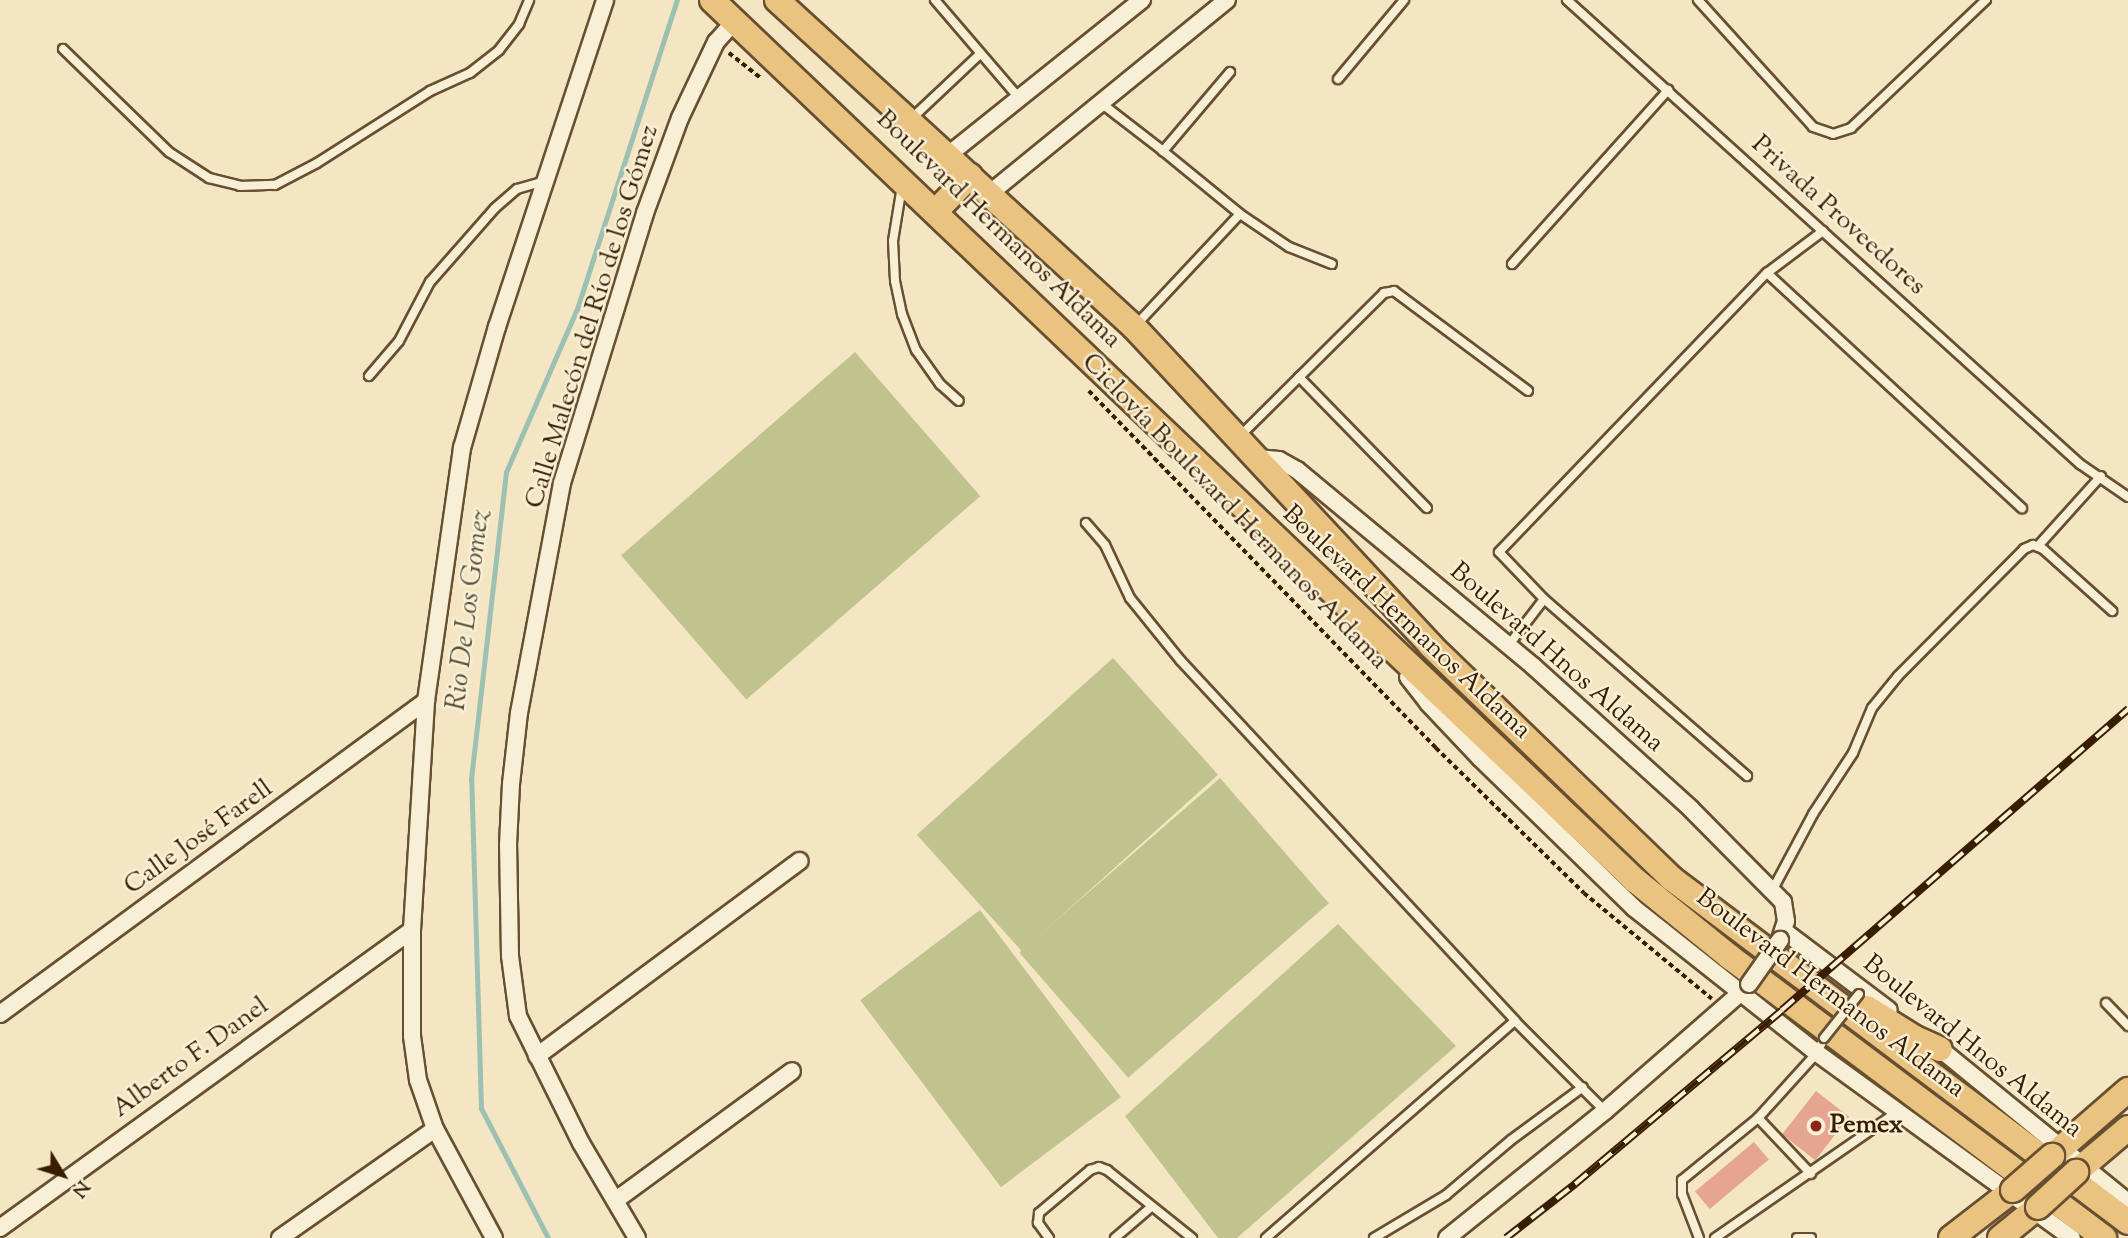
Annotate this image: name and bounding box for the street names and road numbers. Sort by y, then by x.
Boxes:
street label: Boulevard Hermanos Aldama [869,105,1127,355]
street label: Calle Malecón del Río de los Gómez [520,122,666,512]
street label: Privada Proveedores [1744,129,1932,303]
street label: Ciclovía Boulevard Hermanos Aldama [1074,348,1394,676]
street label: Boulevard Hermanos Aldama [1275,499,1537,747]
street label: Boulevard Hnos Aldama [1443,557,1669,759]
street label: Calle José Farell [119,774,279,902]
street label: Boulevard Hermanos Aldama [1689,883,1971,1105]
street label: Boulevard Hnos Aldama [1856,949,2088,1145]
street label: Alberto F. Danel [107,991,275,1125]

